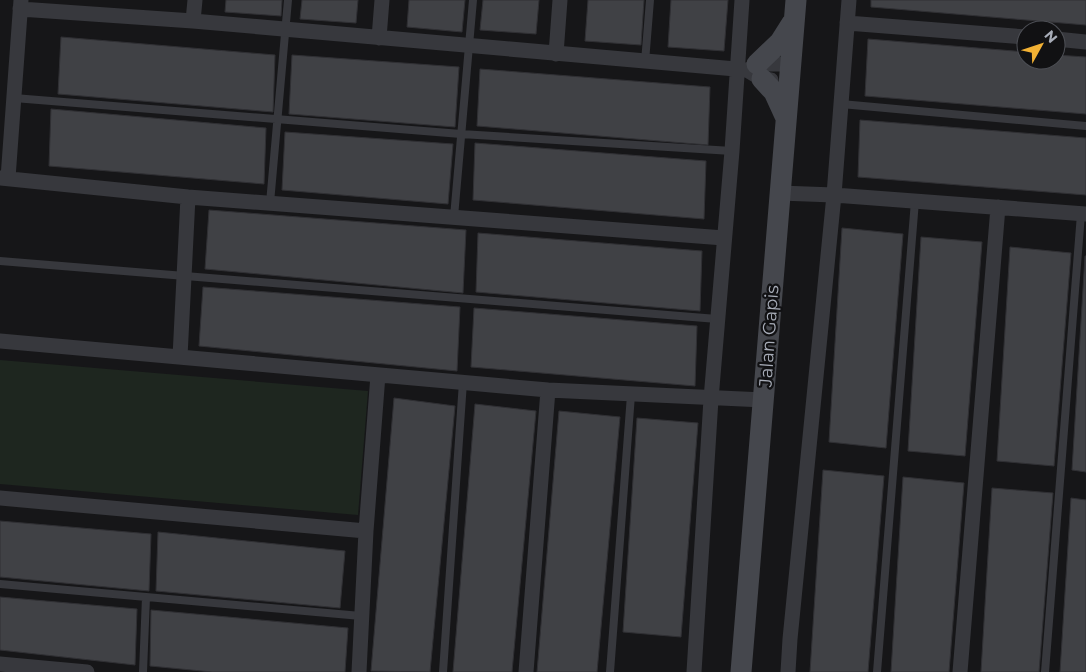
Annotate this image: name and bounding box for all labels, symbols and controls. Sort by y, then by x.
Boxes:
north arrow [1016,20,1066,70]
text: N [1040,27,1061,47]
street label: Jalan Gapis [754,284,784,389]

